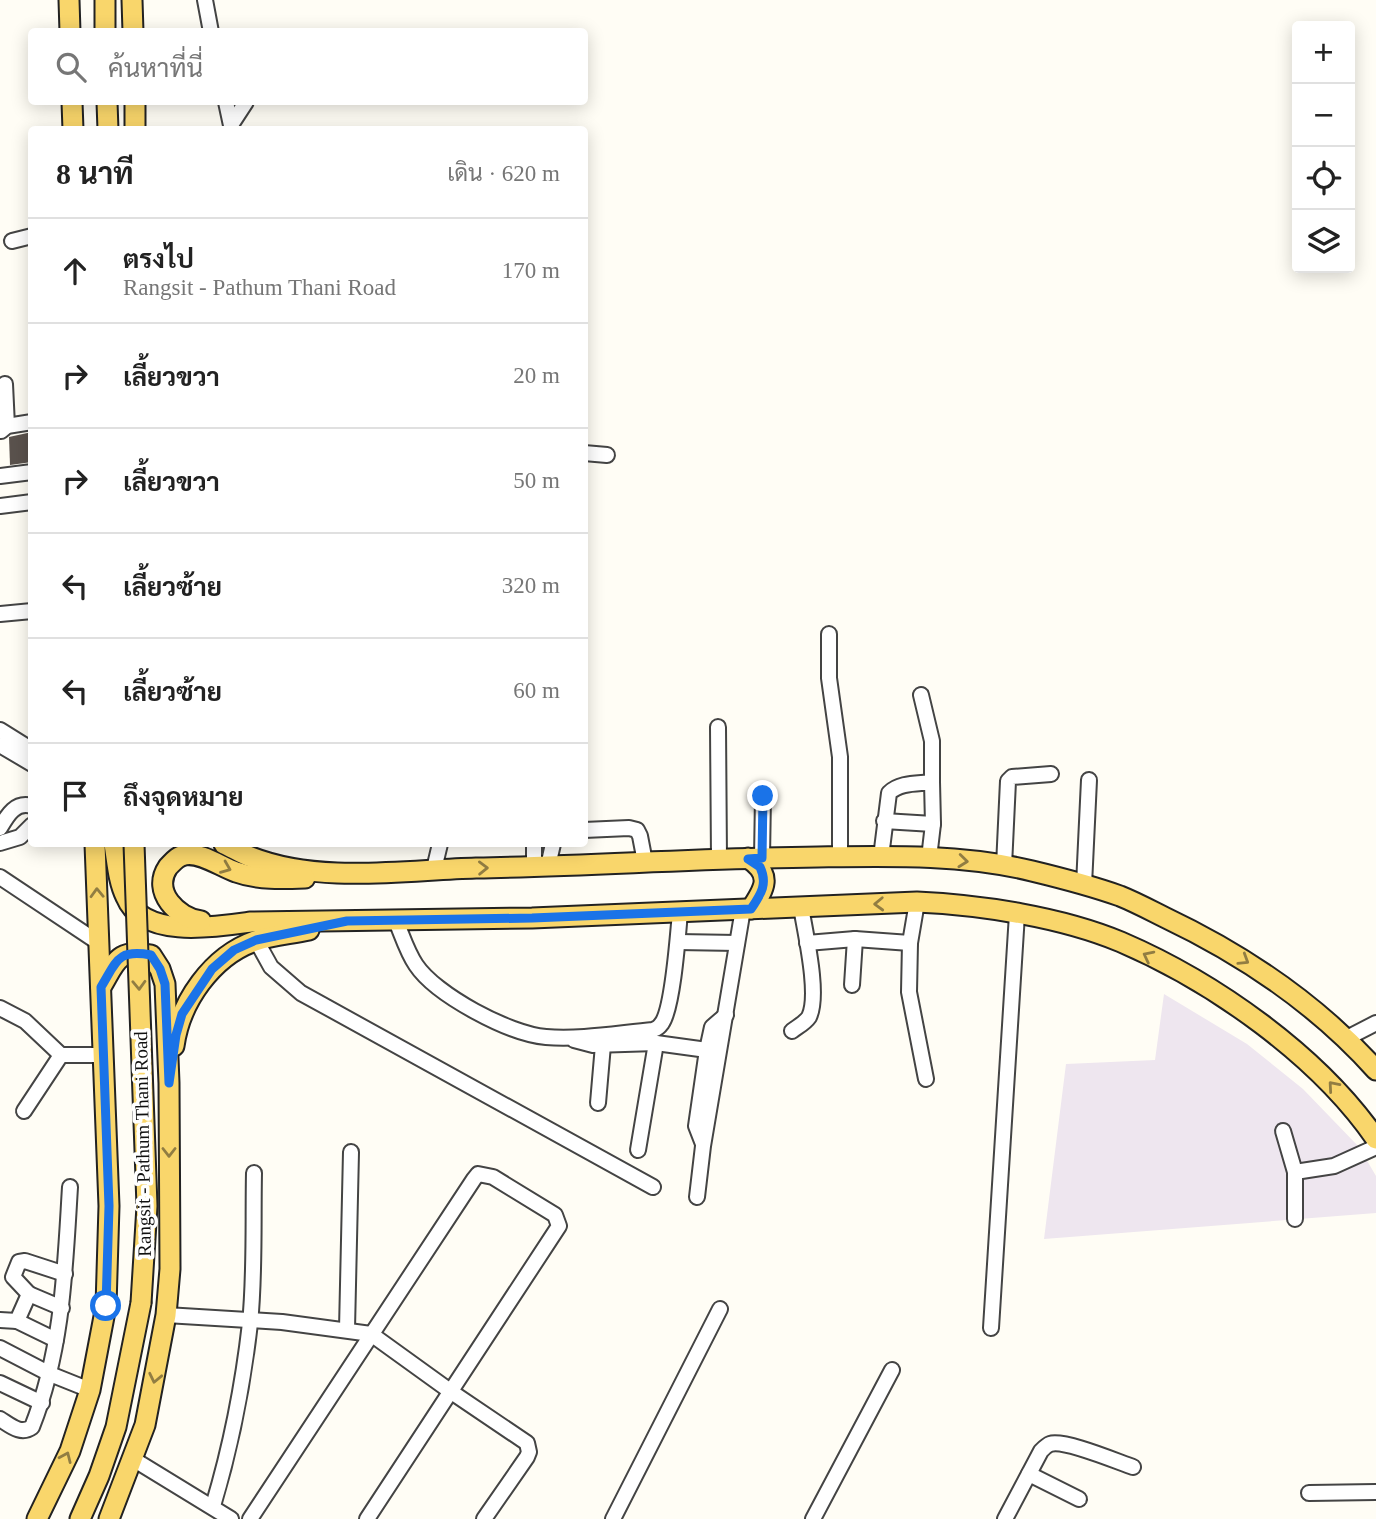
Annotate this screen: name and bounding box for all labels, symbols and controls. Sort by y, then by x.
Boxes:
map controls [1292,21,1355,273]
button: + [1292,21,1355,84]
search box [28,28,588,105]
icon: search [52,48,90,86]
text: ค้นหาที่นี่ [108,54,203,83]
button: − [1292,84,1355,147]
button: locate [1292,147,1355,210]
text: 8 นาที [56,157,134,190]
text: เดิน · 620 m [447,161,560,186]
button: layers [1292,210,1355,273]
text: ตรงไป [123,245,194,274]
icon: ahead [56,252,94,290]
text: 170 m [502,258,560,283]
text: Rangsit - Pathum Thani Road [123,275,396,300]
icon: right [56,357,94,395]
text: เลี้ยวขวา [123,363,220,392]
text: 20 m [513,363,560,388]
icon: right [56,462,94,500]
text: เลี้ยวขวา [123,468,220,497]
text: 50 m [513,468,560,493]
icon: left [56,567,94,605]
text: เลี้ยวซ้าย [123,573,222,602]
text: 320 m [502,573,560,598]
icon: left [56,672,94,710]
text: เลี้ยวซ้าย [123,678,222,707]
text: 60 m [513,678,560,703]
icon: arrive [56,777,94,815]
route end [747,780,778,811]
text: ถึงจุดหมาย [123,783,244,812]
one-way arrow [958,854,969,869]
one-way arrow [219,859,231,873]
one-way arrow [478,861,489,876]
one-way arrow [90,887,105,898]
one-way arrow [874,896,885,911]
one-way arrow [1143,951,1155,965]
one-way arrow [1237,952,1250,965]
one-way arrow [131,980,146,991]
street label: Rangsit - Pathum Thani Road [130,1031,155,1257]
one-way arrow [1329,1082,1341,1095]
one-way arrow [161,1147,177,1157]
route start [90,1290,121,1321]
one-way arrow [149,1372,164,1384]
one-way arrow [58,1452,72,1464]

